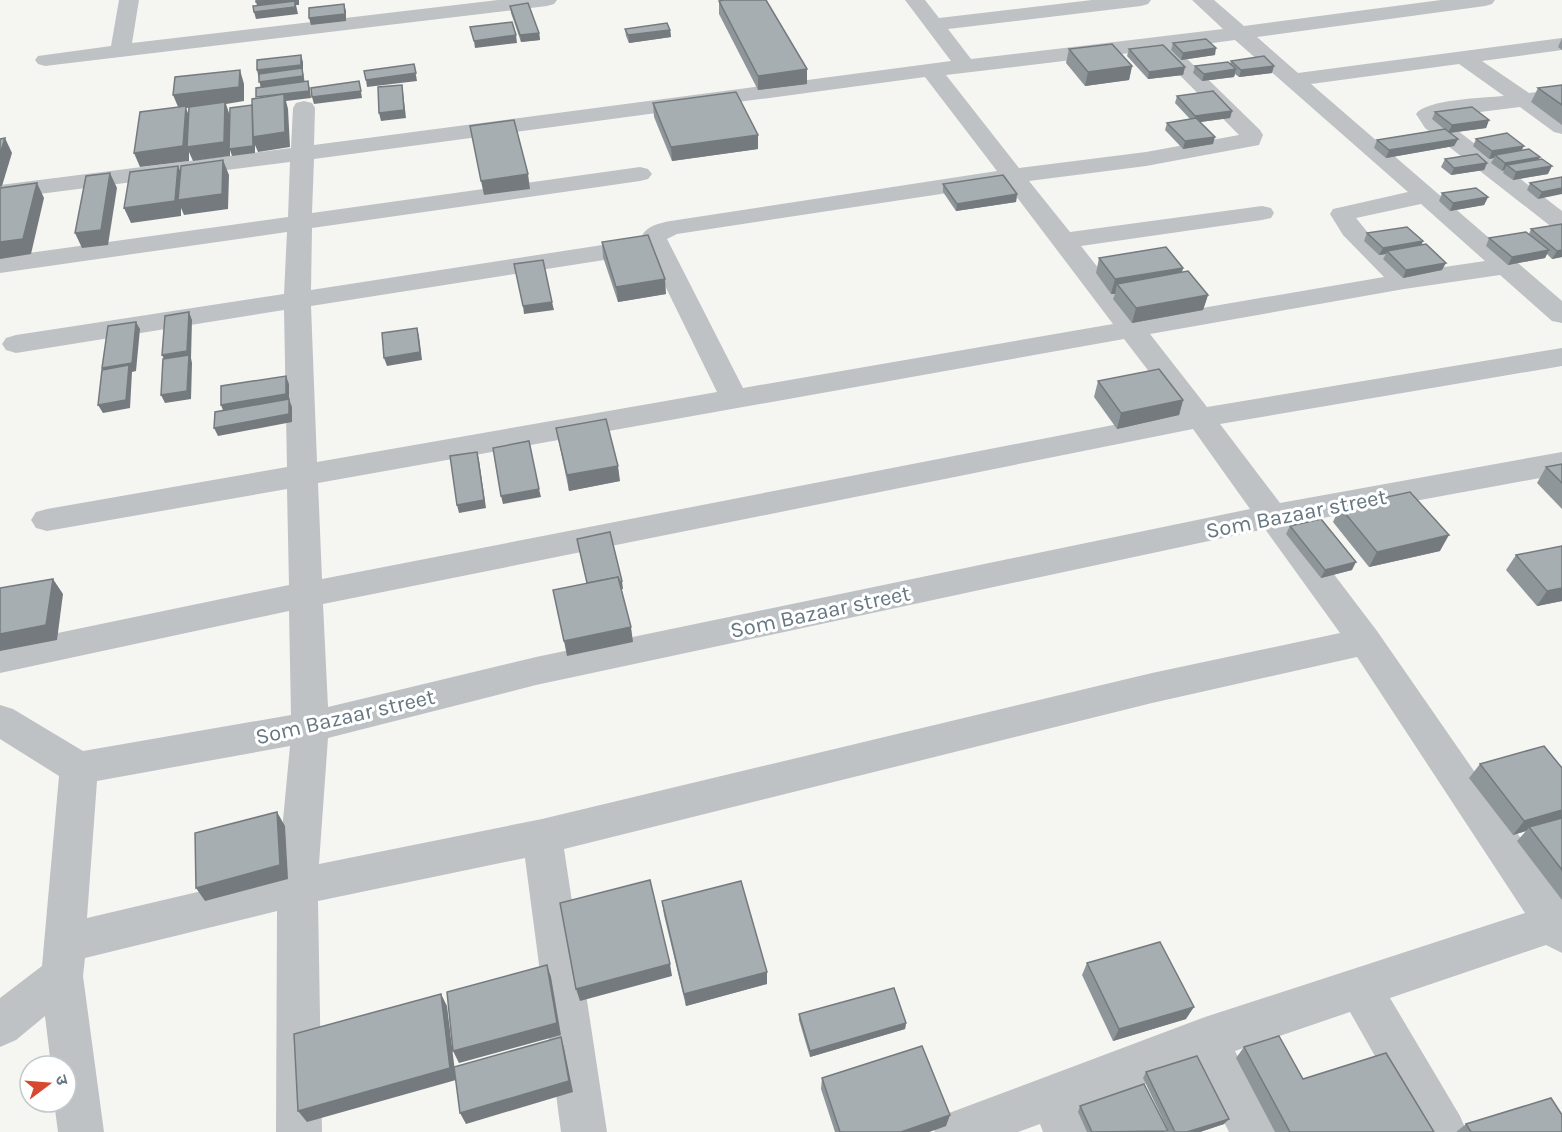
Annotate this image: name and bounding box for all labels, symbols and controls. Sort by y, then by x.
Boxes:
street label: Som Bazaar street [1204,484,1389,544]
street label: Som Bazaar street [728,580,913,644]
street label: Som Bazaar street [253,684,438,750]
north arrow [18,1054,78,1114]
text: उ [52,1073,73,1088]

